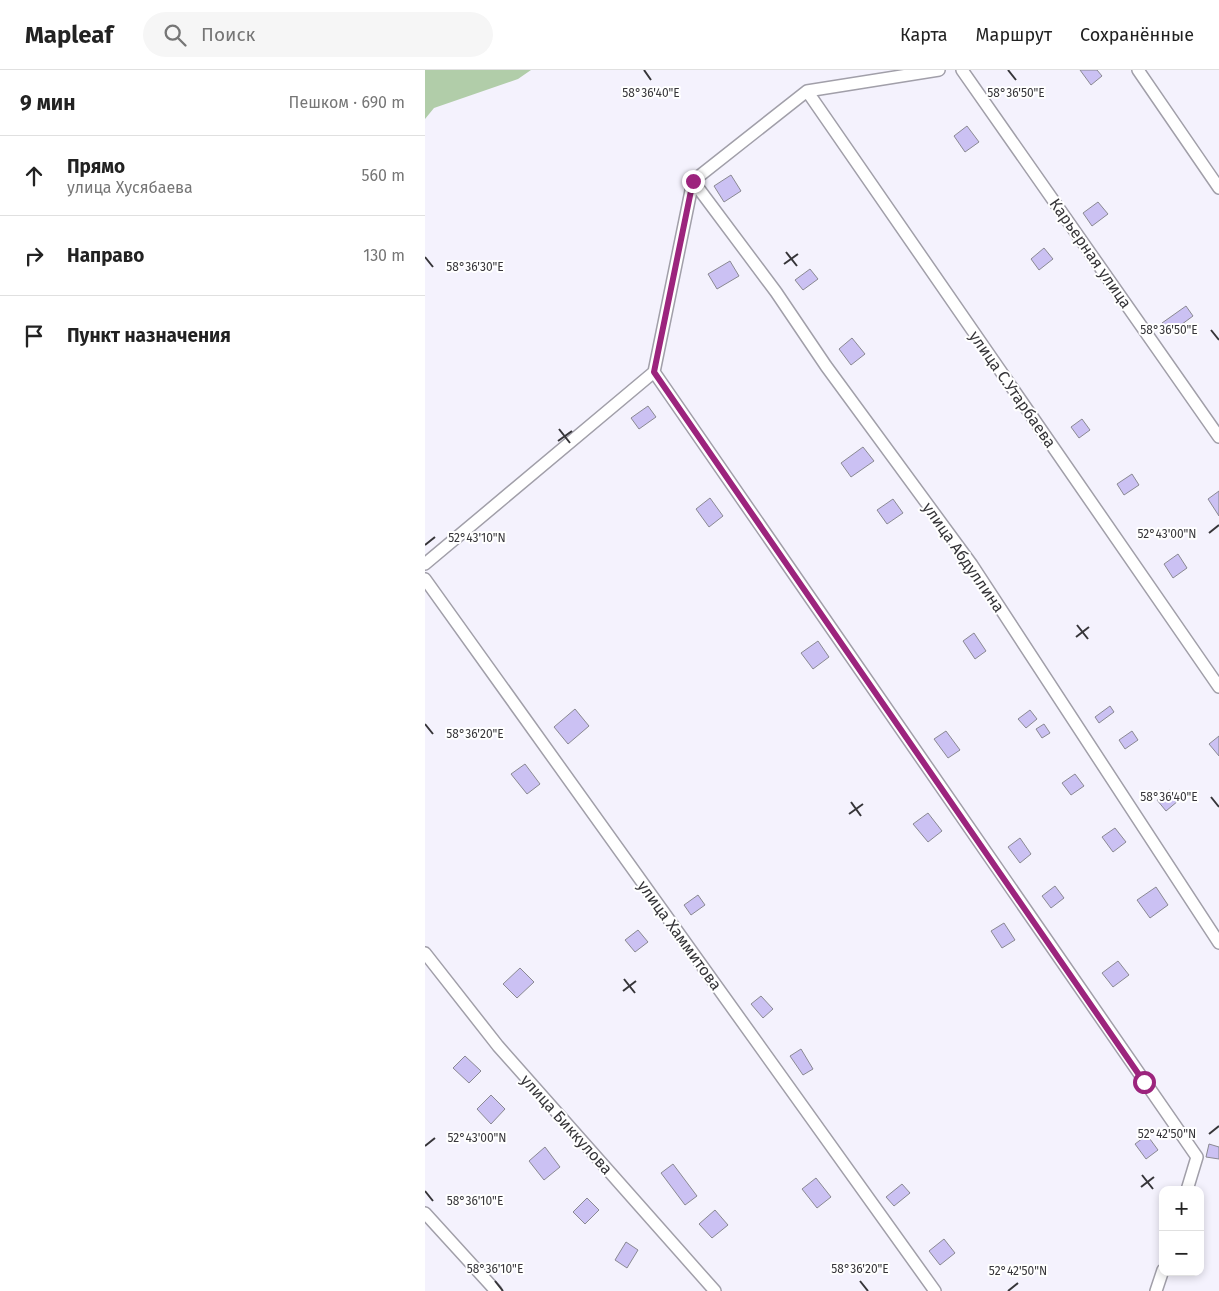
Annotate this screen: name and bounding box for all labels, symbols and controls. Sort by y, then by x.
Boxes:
search box [143,12,493,57]
text: Mapleaf [25,21,113,49]
icon: search [161,21,189,49]
text: Поиск [201,23,255,46]
text: Карта [900,24,948,46]
text: Маршрут [976,24,1052,46]
text: Сохранённые [1080,24,1194,46]
text: 58°36'40"E [622,86,680,100]
text: 58°36'50"E [987,86,1045,100]
text: 9 мин [20,90,76,116]
text: Пешком · 690 m [289,93,405,112]
text: Прямо [67,155,125,178]
icon: ahead [20,162,48,190]
text: 560 m [362,166,405,185]
route end [682,170,705,193]
text: улица Хусябаева [67,178,193,197]
street label: Карьерная улица [1046,195,1136,312]
icon: right [20,242,48,270]
text: Направо [67,244,144,267]
text: 130 m [363,246,405,265]
text: 58°36'30"E [446,260,504,274]
icon: arrive [20,322,48,350]
text: 58°36'50"E [1140,323,1198,337]
text: Пункт назначения [67,324,231,347]
street label: улица С.Утарбаева [965,327,1060,451]
street label: улица Абдуллина [919,499,1009,616]
text: 52°43'00"N [1137,527,1197,541]
text: 52°43'10"N [448,531,506,545]
text: 58°36'20"E [446,727,504,741]
text: 58°36'40"E [1140,790,1198,804]
street label: улица Хаммитова [633,877,726,994]
street label: улица Биккулова [517,1070,617,1178]
route start [1133,1071,1156,1094]
text: 52°42'50"N [1138,1127,1196,1141]
text: 52°43'00"N [447,1131,507,1145]
map controls [1159,1186,1204,1276]
button: + [1159,1186,1204,1231]
text: 58°36'10"E [447,1194,503,1208]
button: − [1159,1231,1204,1276]
text: 58°36'10"E [467,1262,523,1276]
text: 58°36'20"E [831,1262,889,1276]
text: 52°42'50"N [989,1264,1047,1278]

